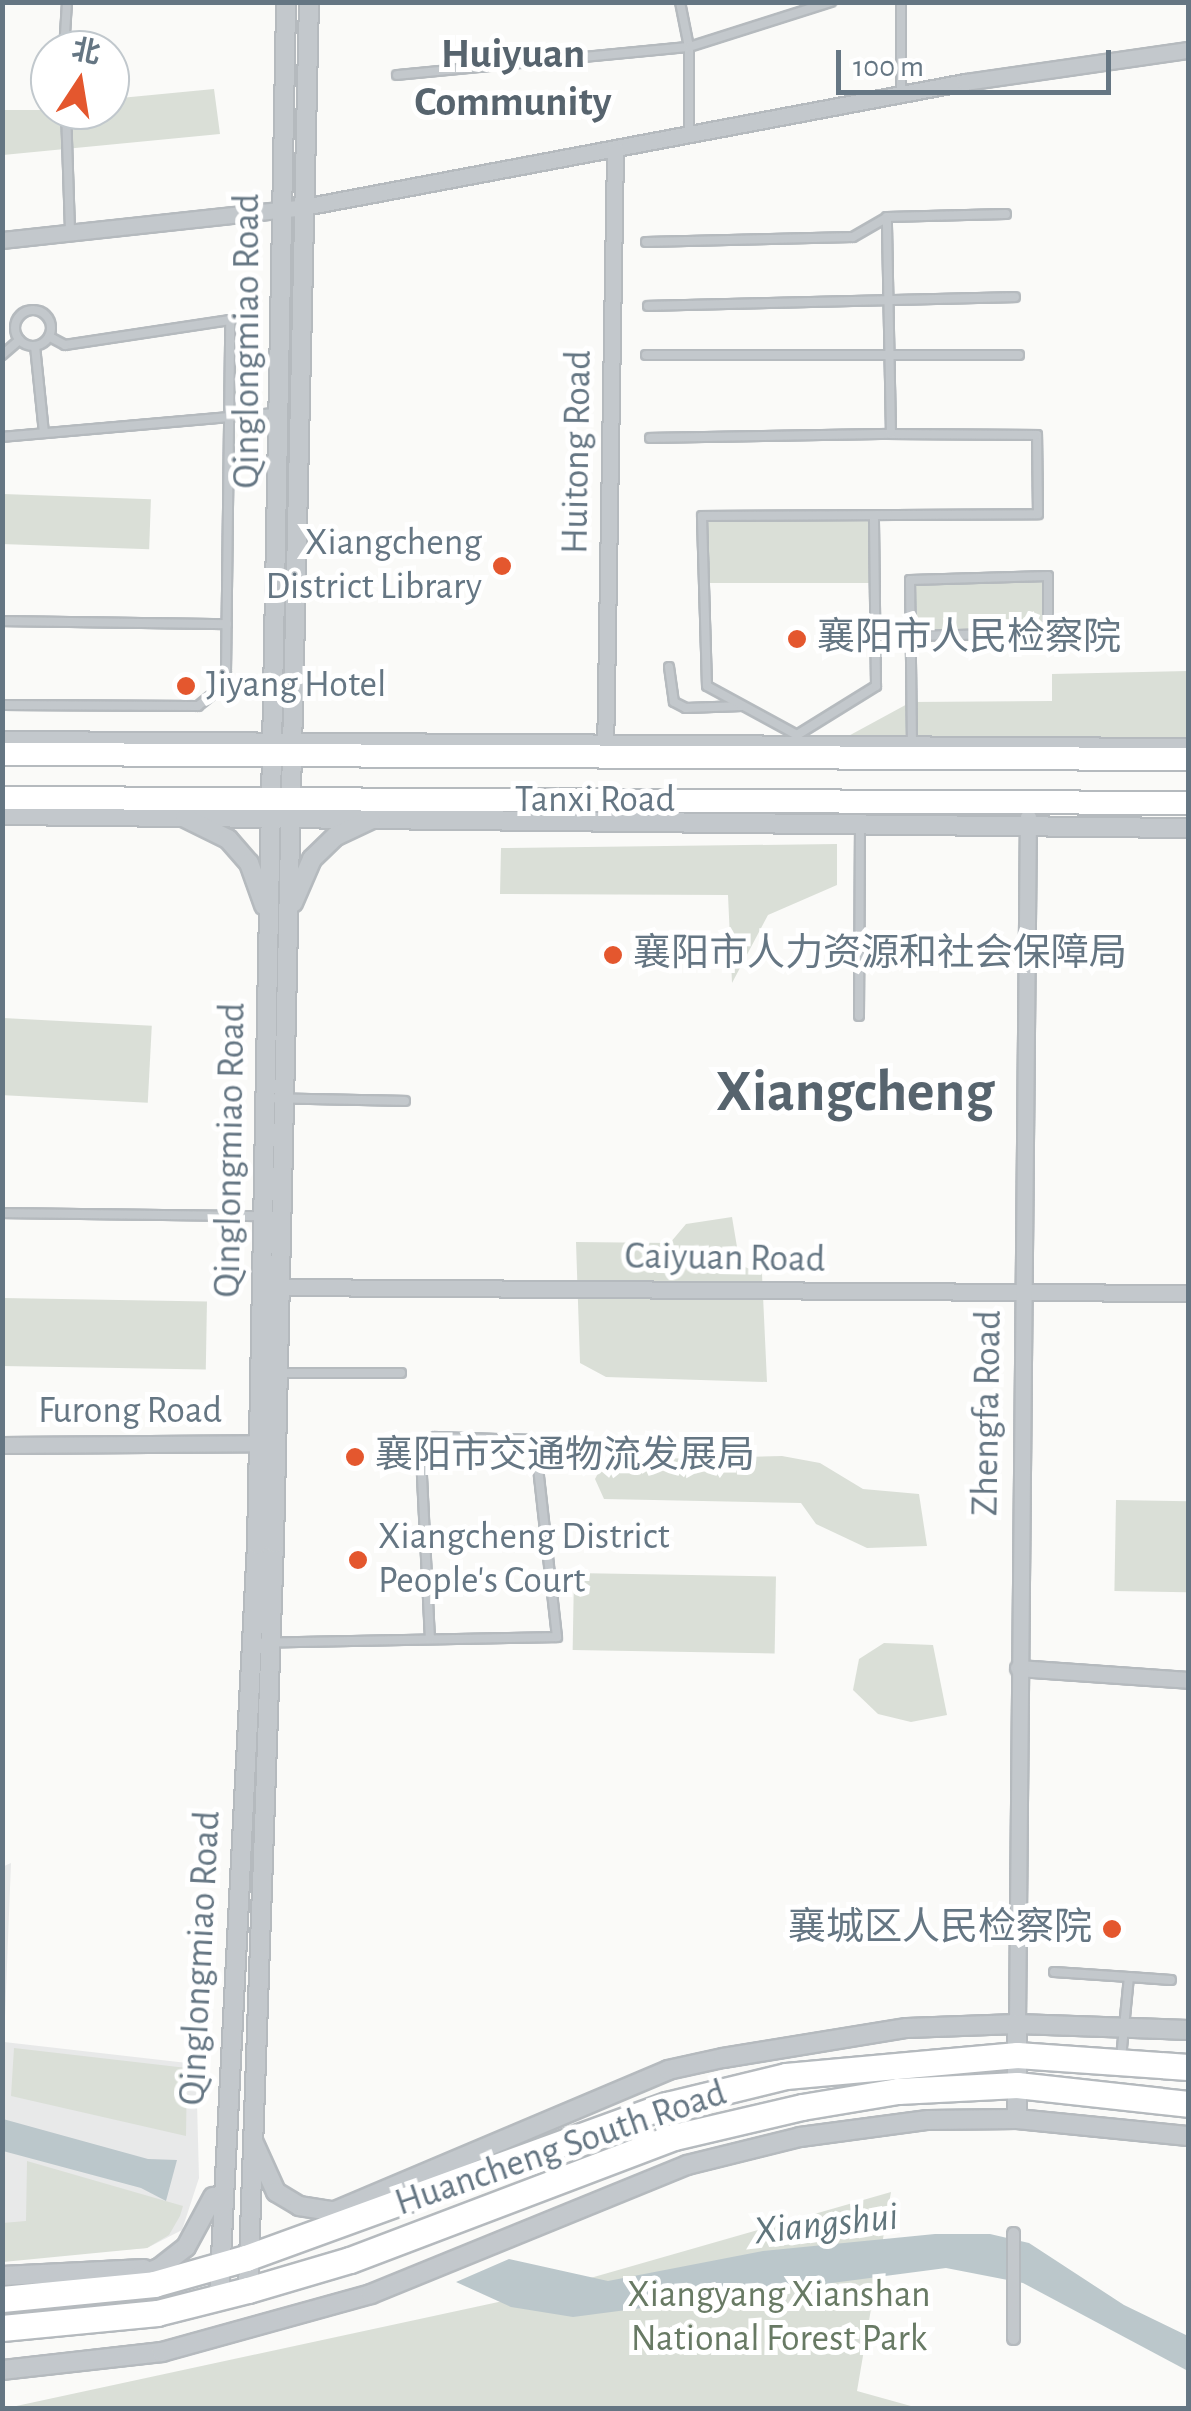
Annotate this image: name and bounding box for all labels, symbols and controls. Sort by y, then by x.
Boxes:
district label: Huiyuan Community [415,29,611,128]
north arrow [30,30,130,130]
scale bar [841,30,1116,92]
text: 北 [69,36,102,69]
text: 100 m [853,52,924,82]
street label: Qinglongmiao Road [225,194,271,488]
street label: Huitong Road [553,350,603,554]
place label: Xiangcheng District Library [265,521,482,610]
marker: Xiangcheng District Library [491,555,513,577]
place label: 襄阳市人民检察院 [817,616,1121,662]
marker: 襄阳市人民检察院 [786,628,808,650]
place label: Jiyang Hotel [206,663,386,709]
marker: Jiyang Hotel [175,675,197,697]
street label: Tanxi Road [515,778,675,824]
place label: 襄阳市人力资源和社会保障局 [633,932,1127,978]
marker: 襄阳市人力资源和社会保障局 [602,944,624,966]
street label: Qinglongmiao Road [206,1002,256,1298]
district label: Xiangcheng [716,1058,994,1128]
street label: Caiyuan Road [624,1234,826,1284]
street label: Zhengfa Road [963,1310,1013,1516]
street label: Furong Road [38,1389,222,1435]
place label: 襄阳市交通物流发展局 [375,1434,755,1480]
marker: 襄阳市交通物流发展局 [344,1446,366,1468]
place label: Xiangcheng District People's Court [378,1515,669,1605]
marker: Xiangcheng District People's Court [347,1549,369,1571]
street label: Qinglongmiao Road [171,1810,231,2106]
place label: 襄城区人民检察院 [788,1906,1092,1952]
marker: 襄城区人民检察院 [1101,1918,1123,1940]
street label: Huancheng South Road [390,2071,732,2227]
water label: Xiangshui [752,2193,900,2255]
park label: Xiangyang Xianshan National Forest Park [627,2273,931,2362]

